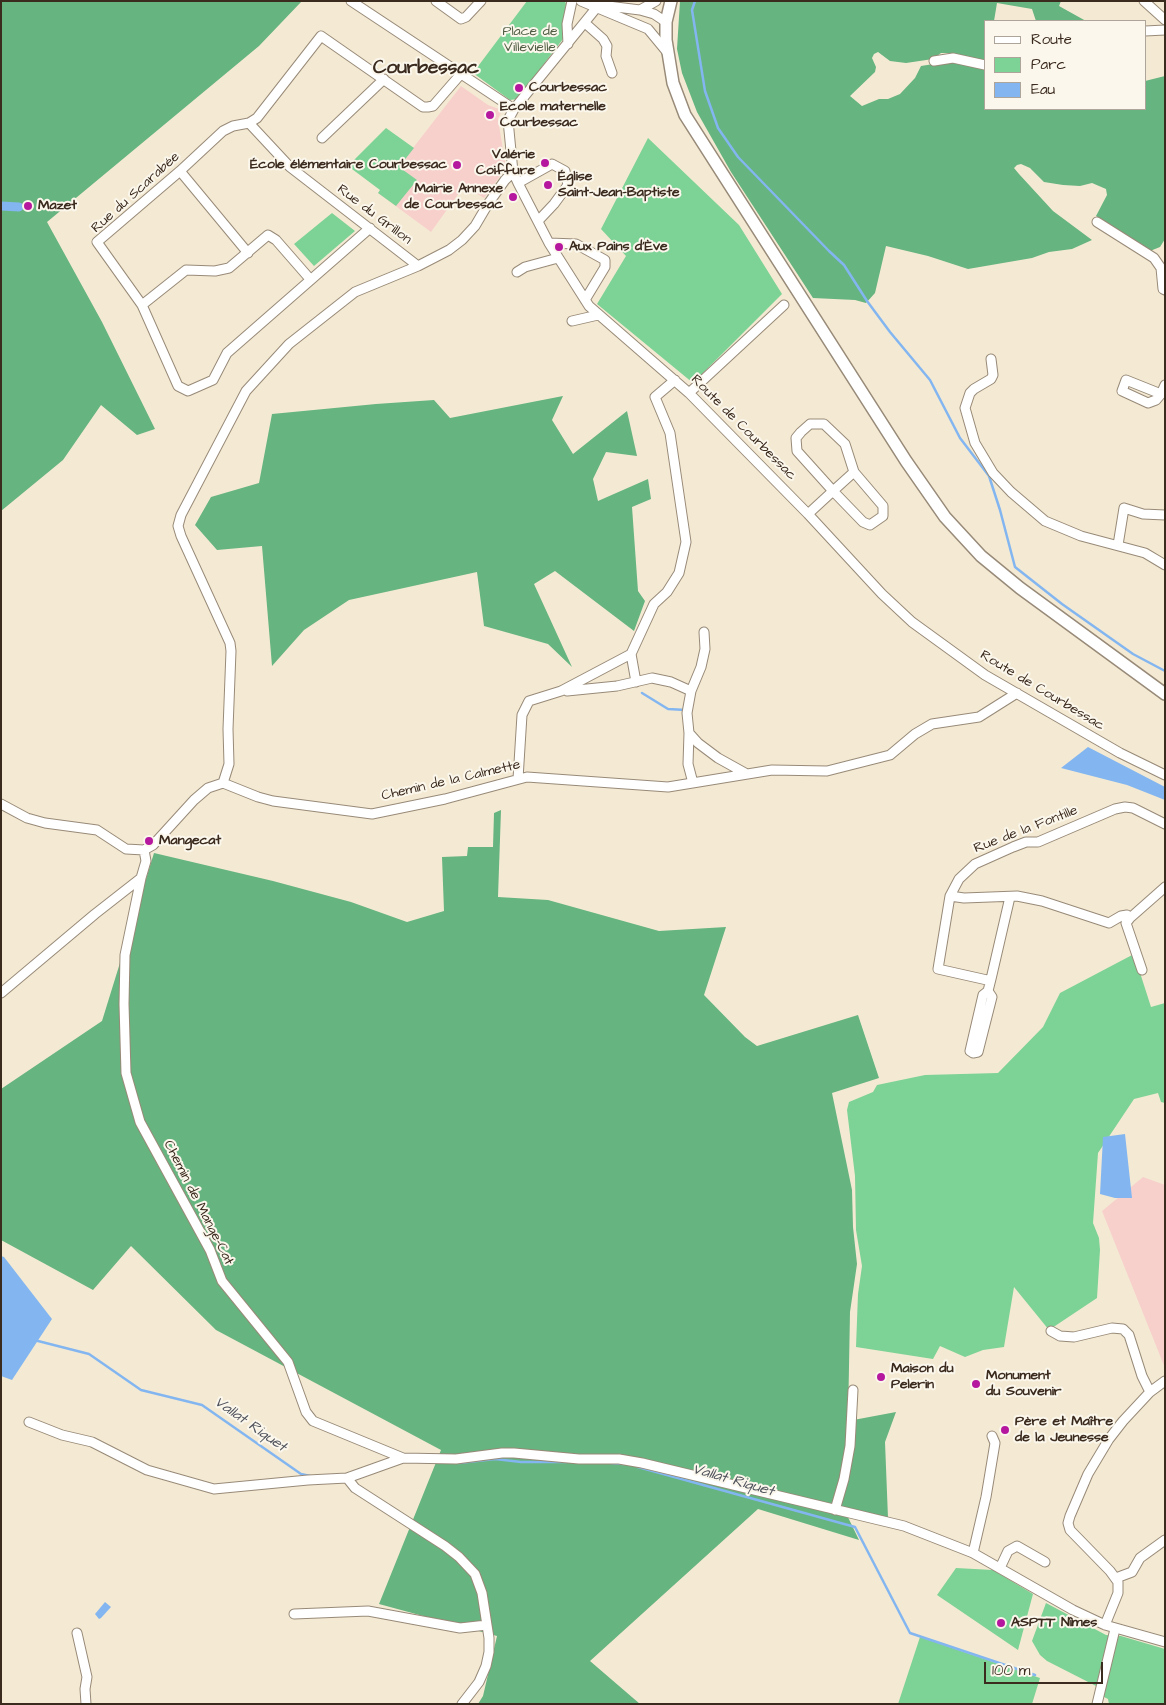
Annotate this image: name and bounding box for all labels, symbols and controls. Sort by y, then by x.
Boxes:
legend [984,20,1146,110]
park label: Place de Villevielle [502,24,558,56]
text: Route [1031,29,1072,50]
text: Parc [1031,54,1066,75]
district label: Courbessac [373,58,479,80]
text: Eau [1031,79,1055,100]
place label: Courbessac [529,80,607,96]
marker: Courbessac [513,82,525,94]
place label: Ecole maternelle Courbessac [500,99,606,132]
marker: Ecole maternelle Courbessac [484,109,496,121]
place label: Valérie Coiffure [476,147,535,180]
street label: Rue du Scarabée [88,149,184,237]
place label: École élémentaire Courbessac [250,157,447,173]
marker: Valérie Coiffure [539,157,551,169]
marker: École élémentaire Courbessac [451,159,463,171]
place label: Église Saint-Jean-Baptiste [558,169,680,202]
marker: Église Saint-Jean-Baptiste [542,179,554,191]
place label: Mairie Annexe de Courbessac [405,181,503,213]
street label: Rue du Grillon [333,182,415,248]
marker: Mairie Annexe de Courbessac [507,191,519,203]
place label: Mazet [38,198,77,214]
marker: Mazet [22,200,34,212]
place label: Aux Pains d'Ève [569,239,668,255]
marker: Aux Pains d'Ève [553,241,565,253]
street label: Route de Courbessac [687,372,799,484]
street label: Route de Courbessac [977,647,1107,735]
street label: Chemin de la Calmette [380,757,522,805]
street label: Rue de la Fontille [972,802,1080,858]
place label: Mangecat [159,833,221,849]
marker: Mangecat [143,835,155,847]
street label: Chemin de Mange-Cat [159,1138,237,1268]
place label: Maison du Pelerin [891,1361,954,1394]
place label: Monument du Souvenir [986,1368,1062,1400]
marker: Maison du Pelerin [875,1371,887,1383]
marker: Monument du Souvenir [970,1378,982,1390]
water label: Vallat Riquet [210,1394,290,1456]
place label: Père et Maître de la Jeunesse [1015,1414,1113,1446]
marker: Père et Maître de la Jeunesse [999,1424,1011,1436]
water label: Vallat Riquet [690,1461,776,1501]
place label: ASPTT Nîmes [1011,1615,1097,1631]
marker: ASPTT Nîmes [995,1617,1007,1629]
scale bar [986,1652,1105,1684]
text: 100 m [992,1660,1031,1681]

